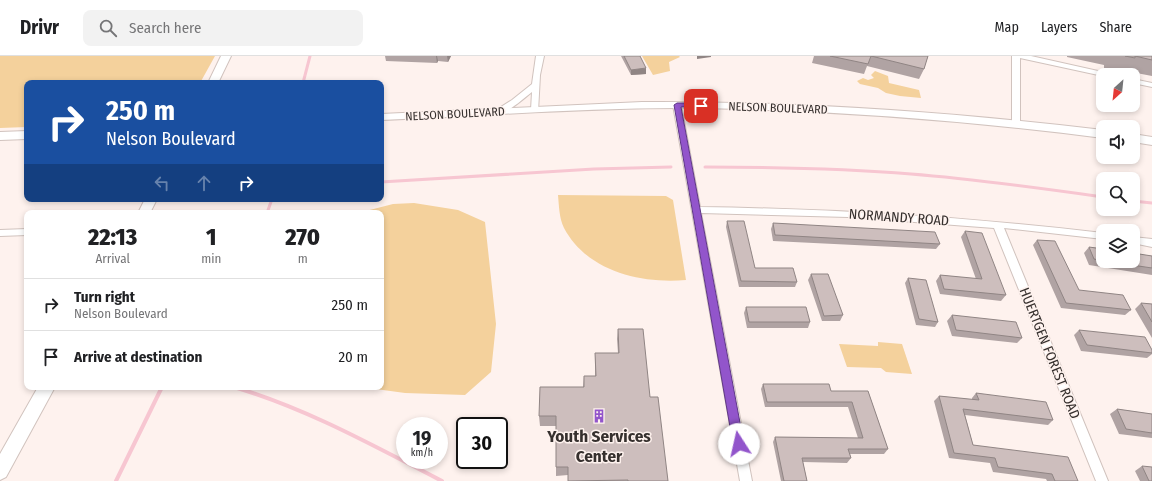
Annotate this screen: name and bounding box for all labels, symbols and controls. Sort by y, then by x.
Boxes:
search box [83,10,363,46]
text: Drivr [20,16,59,39]
icon: search [97,17,119,39]
text: Search here [129,19,201,37]
text: Map [995,19,1019,36]
text: Layers [1041,19,1077,36]
text: Share [1099,19,1132,36]
north arrow [1096,68,1140,112]
map controls [1096,68,1140,268]
pin [684,89,718,123]
text: 250 m [106,94,175,127]
icon: arrive [690,95,712,117]
icon: right [40,96,92,148]
street label: NELSON BOULEVARD [728,99,828,117]
street label: NELSON BOULEVARD [405,104,505,124]
button: sound [1096,120,1140,164]
text: Nelson Boulevard [106,128,236,150]
icon: left [151,172,173,194]
icon: ahead [193,172,215,194]
icon: right [235,172,257,194]
button: search [1096,172,1140,216]
street label: NORMANDY ROAD [848,206,950,229]
text: 22:13 [88,223,137,251]
text: 1 [206,223,216,251]
text: 270 [285,223,320,251]
button: layers [1096,224,1140,268]
text: Arrival [95,251,130,266]
text: min [201,251,221,266]
text: m [298,251,308,266]
street label: HUERTGEN FOREST ROAD [1015,285,1084,421]
text: Turn right [74,288,135,306]
icon: right [40,294,62,316]
text: 250 m [332,296,368,314]
text: Nelson Boulevard [74,306,168,321]
icon: arrive [40,346,62,368]
text: Arrive at destination [74,348,202,366]
text: 20 m [339,348,368,366]
building icon: Youth Services Center [591,408,607,424]
speed limit sign: 30 [456,417,508,469]
position arrow [718,423,760,465]
text: 19 [413,426,431,450]
place label: Youth Services Center [546,426,651,467]
text: km/h [411,447,433,459]

